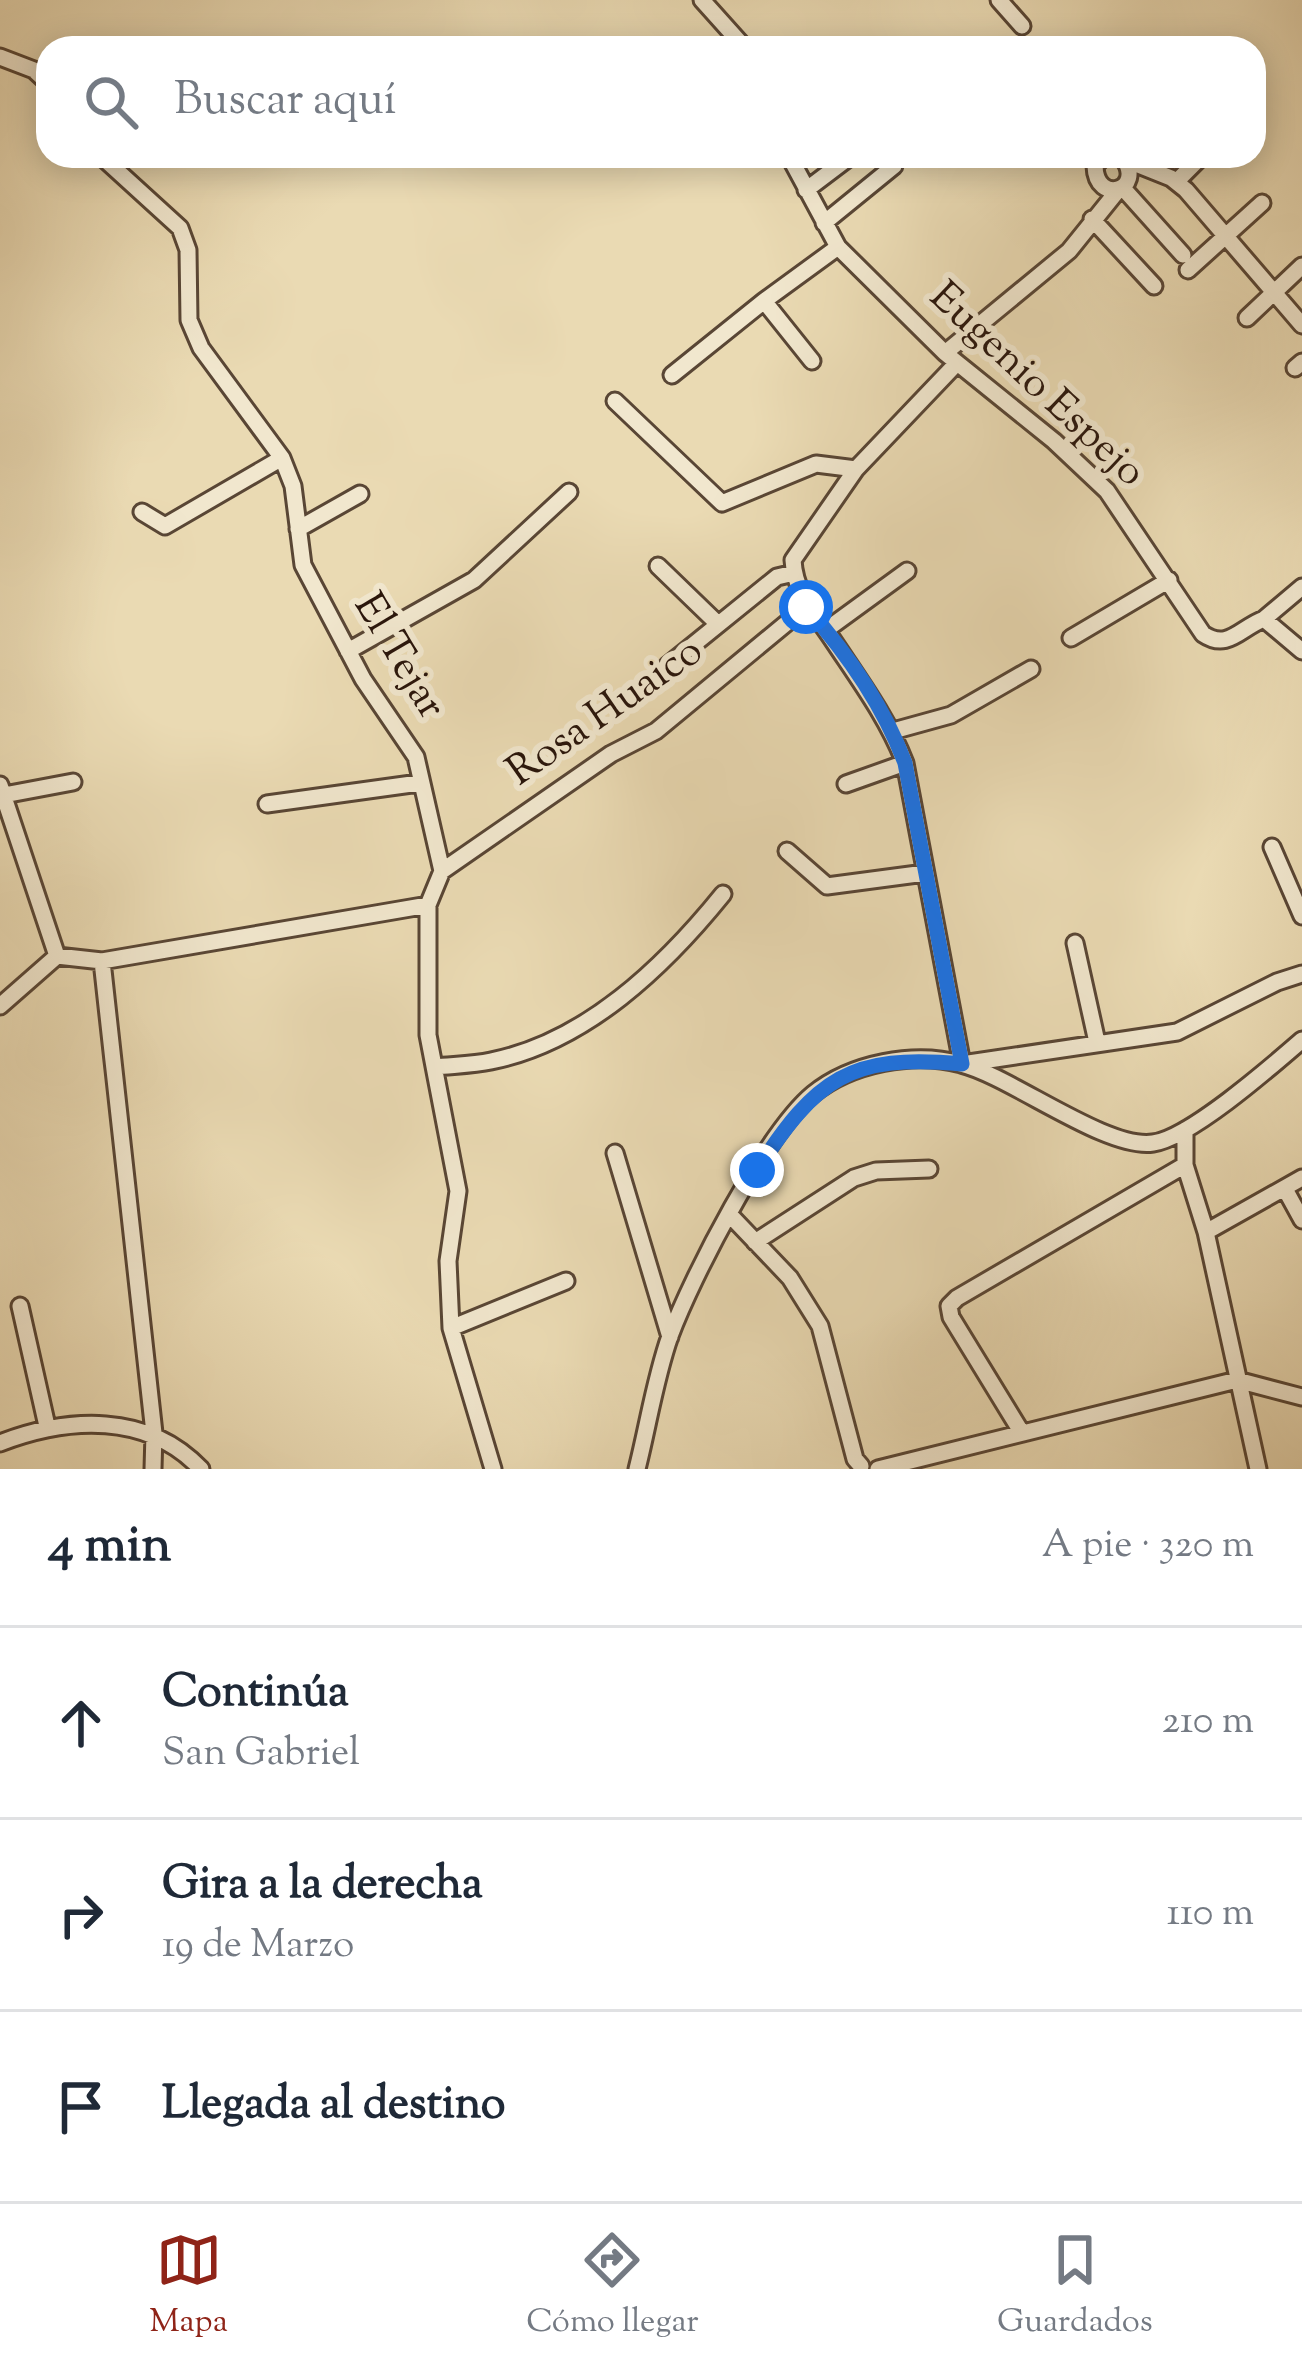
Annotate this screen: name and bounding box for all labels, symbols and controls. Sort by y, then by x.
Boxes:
search box [36,36,1266,168]
icon: search [78,69,144,135]
text: Buscar aquí [174,70,396,135]
street label: Eugenio Espejo [914,270,1158,502]
route start [779,580,833,634]
street label: El Tejar [337,583,459,732]
street label: Rosa Huaico [496,623,716,803]
route end [730,1143,784,1197]
text: 4 min [48,1511,171,1584]
text: A pie · 320 m [1042,1519,1254,1575]
text: Continúa [162,1662,349,1727]
icon: ahead [48,1690,114,1756]
text: 210 m [1162,1695,1254,1751]
text: San Gabriel [162,1727,360,1783]
text: Gira a la derecha [162,1854,483,1919]
icon: right [48,1882,114,1948]
text: 110 m [1167,1887,1254,1943]
text: 19 de Marzo [162,1919,354,1975]
icon: arrive [48,2074,114,2140]
text: Llegada al destino [162,2074,506,2139]
tab: Mapa [149,2227,228,2347]
tab: Cómo llegar [526,2227,699,2347]
tab: Guardados [997,2227,1153,2347]

